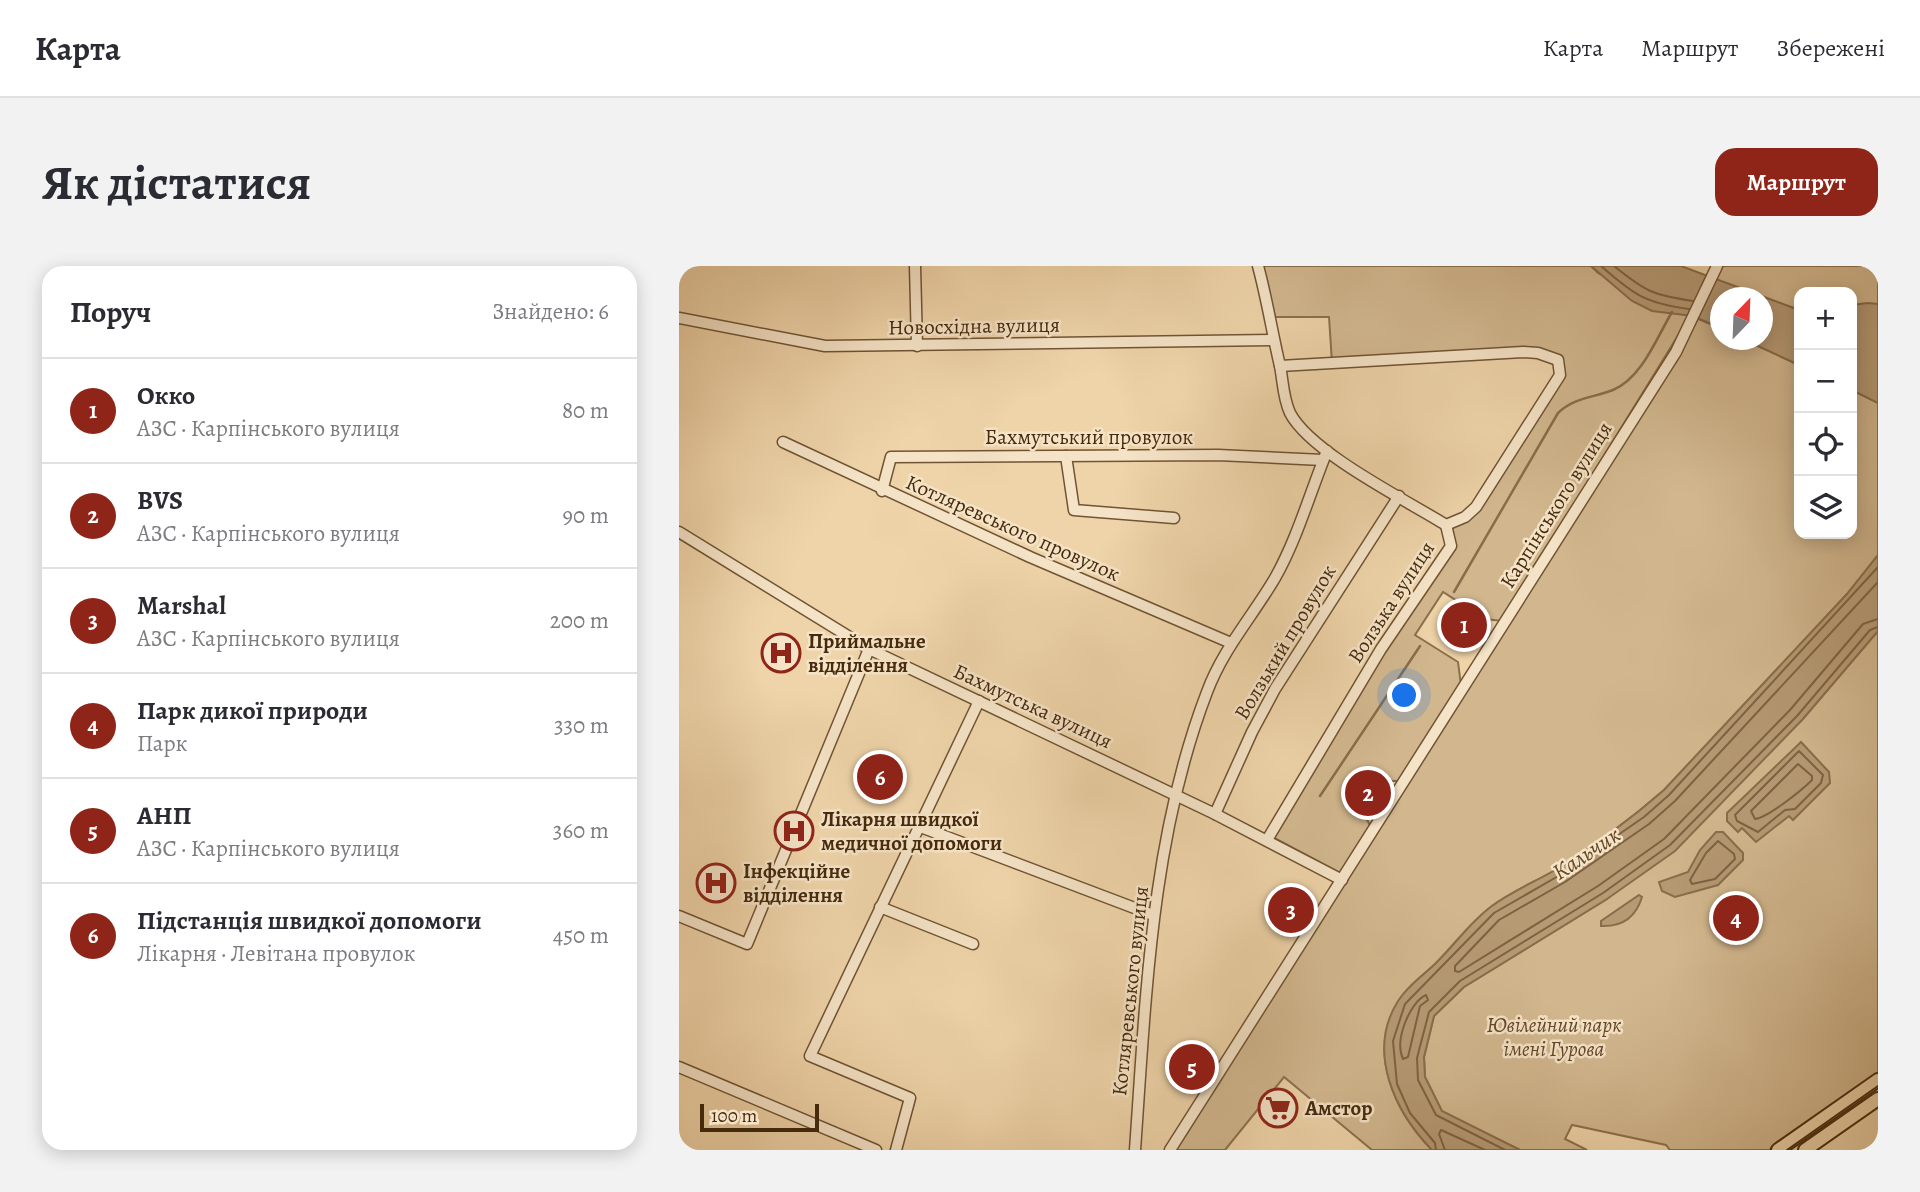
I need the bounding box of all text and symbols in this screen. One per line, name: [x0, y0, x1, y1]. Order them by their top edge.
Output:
text: Карта: [35, 26, 121, 71]
text: Карта: [1543, 32, 1603, 64]
text: Маршрут: [1641, 32, 1738, 64]
text: Збережені: [1776, 32, 1885, 64]
button: Маршрут: [1715, 148, 1878, 216]
text: Як дістатися: [42, 149, 311, 216]
north arrow: [1710, 287, 1773, 350]
map controls: [1794, 287, 1857, 539]
button: +: [1794, 287, 1857, 350]
text: Поруч: [70, 292, 151, 332]
text: Знайдено: 6: [492, 296, 609, 327]
street label: Новосхідна вулиця: [888, 311, 1060, 341]
button: −: [1794, 350, 1857, 413]
text: Окко: [137, 378, 195, 413]
text: 1: [89, 395, 97, 426]
text: 80 m: [562, 395, 609, 426]
text: АЗС · Карпінського вулиця: [137, 413, 400, 444]
button: locate: [1794, 413, 1857, 476]
street label: Карпінського вулиця: [1494, 417, 1618, 593]
street label: Бахмутський провулок: [985, 423, 1193, 451]
street label: Котляревського провулок: [901, 468, 1125, 588]
button: layers: [1794, 476, 1857, 539]
text: BVS: [137, 483, 183, 518]
text: 2: [87, 500, 99, 531]
text: 90 m: [563, 500, 609, 531]
text: АЗС · Карпінського вулиця: [137, 518, 400, 549]
street label: Волзька вулиця: [1341, 536, 1441, 668]
street label: Волзький провулок: [1228, 559, 1342, 725]
text: Marshal: [137, 588, 226, 623]
pin: 1: [1441, 599, 1487, 651]
text: 3: [88, 605, 98, 636]
text: 200 m: [550, 605, 609, 636]
text: АЗС · Карпінського вулиця: [137, 623, 400, 654]
place label: Приймальне відділення: [808, 627, 926, 679]
hospital icon: Приймальне відділення: [760, 632, 802, 674]
street label: Бахмутська вулиця: [949, 657, 1117, 755]
your location: [1387, 678, 1421, 712]
text: Парк дикої природи: [137, 693, 368, 728]
text: 4: [88, 710, 98, 741]
text: 330 m: [554, 710, 609, 741]
text: Парк: [137, 728, 188, 759]
pin: 6: [857, 751, 903, 803]
pin: 2: [1345, 767, 1391, 819]
text: АНП: [137, 798, 191, 833]
place label: Лікарня швидкої медичної допомоги: [821, 805, 1002, 857]
hospital icon: Лікарня швидкої медичної допомоги: [773, 810, 815, 852]
text: 5: [88, 815, 98, 846]
text: 360 m: [553, 815, 609, 846]
water label: Кальчик: [1546, 819, 1626, 887]
text: АЗС · Карпінського вулиця: [137, 833, 400, 864]
place label: Інфекційне відділення: [743, 857, 851, 909]
hospital icon: Інфекційне відділення: [695, 862, 737, 904]
pin: 3: [1268, 884, 1314, 936]
street label: Котляревського вулиця: [1105, 885, 1155, 1097]
pin: 4: [1713, 892, 1759, 944]
text: Підстанція швидкої допомоги: [137, 903, 482, 938]
text: 6: [88, 920, 98, 951]
text: 450 m: [553, 920, 609, 951]
text: Лікарня · Левітана провулок: [137, 938, 415, 969]
park label: Ювілейний парк імені Гурова: [1487, 1011, 1621, 1063]
pin: 5: [1169, 1041, 1215, 1093]
supermarket icon: Амстор: [1257, 1087, 1299, 1129]
place label: Амстор: [1304, 1094, 1372, 1122]
scale bar: [700, 1101, 819, 1133]
text: 100 m: [711, 1103, 757, 1129]

